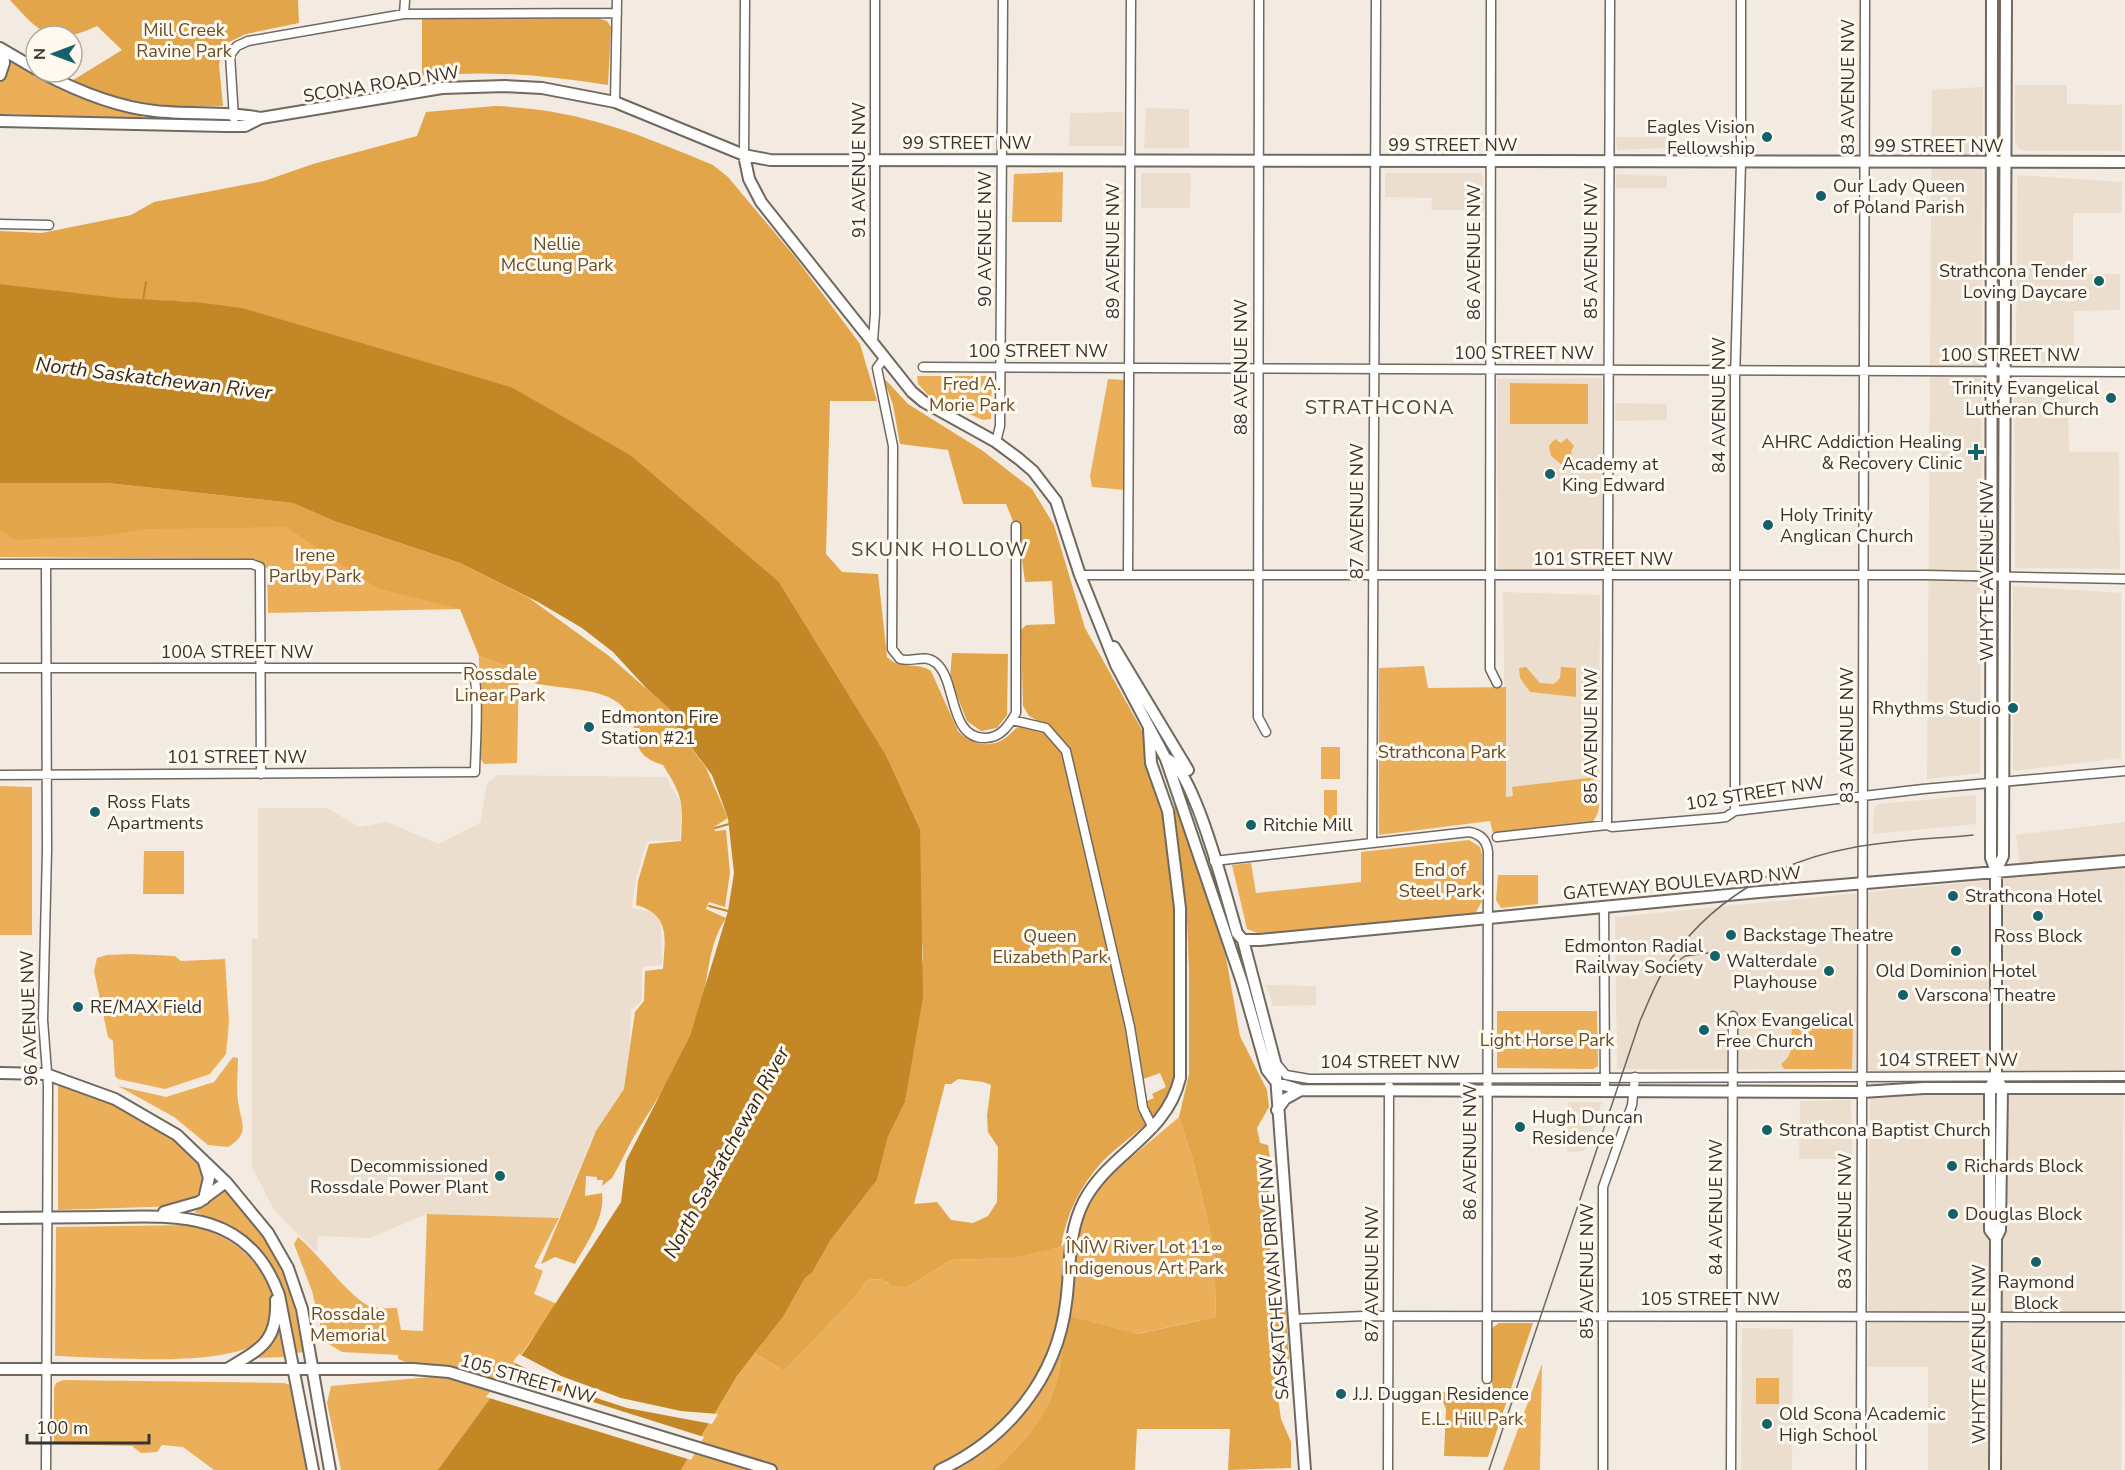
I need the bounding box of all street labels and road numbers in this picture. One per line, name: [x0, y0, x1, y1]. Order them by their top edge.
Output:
street label: 83 AVENUE NW: [1836, 19, 1860, 155]
street label: SCONA ROAD NW: [301, 60, 461, 108]
street label: 91 AVENUE NW: [847, 102, 871, 238]
street label: 99 STREET NW: [902, 131, 1032, 155]
street label: 99 STREET NW: [1388, 133, 1518, 157]
street label: 99 STREET NW: [1874, 134, 2004, 158]
street label: 90 AVENUE NW: [973, 171, 997, 307]
street label: 89 AVENUE NW: [1101, 183, 1125, 319]
street label: 85 AVENUE NW: [1579, 183, 1603, 319]
street label: 86 AVENUE NW: [1462, 184, 1486, 320]
street label: 88 AVENUE NW: [1229, 299, 1253, 435]
street label: 84 AVENUE NW: [1707, 337, 1731, 473]
street label: 100 STREET NW: [968, 339, 1108, 363]
street label: 100 STREET NW: [1454, 341, 1594, 365]
street label: 100 STREET NW: [1940, 343, 2080, 367]
street label: 87 AVENUE NW: [1345, 443, 1369, 579]
street label: WHYTE AVENUE NW: [1975, 481, 1999, 661]
street label: 101 STREET NW: [1533, 547, 1673, 571]
street label: 100A STREET NW: [160, 640, 314, 664]
street label: 83 AVENUE NW: [1835, 667, 1859, 803]
street label: 85 AVENUE NW: [1579, 668, 1603, 804]
street label: 101 STREET NW: [167, 745, 307, 769]
street label: 102 STREET NW: [1684, 770, 1826, 816]
street label: GATEWAY BOULEVARD NW: [1562, 861, 1802, 905]
street label: 96 AVENUE NW: [15, 949, 43, 1086]
street label: 104 STREET NW: [1878, 1048, 2018, 1072]
street label: 104 STREET NW: [1320, 1050, 1460, 1074]
street label: 86 AVENUE NW: [1458, 1084, 1482, 1220]
street label: 84 AVENUE NW: [1704, 1139, 1728, 1275]
street label: 83 AVENUE NW: [1833, 1153, 1857, 1289]
street label: SASKATCHEWAN DRIVE NW: [1253, 1155, 1294, 1401]
street label: 85 AVENUE NW: [1575, 1203, 1599, 1339]
street label: 87 AVENUE NW: [1360, 1206, 1384, 1342]
street label: WHYTE AVENUE NW: [1967, 1264, 1991, 1444]
street label: 105 STREET NW: [1640, 1287, 1780, 1311]
street label: 105 STREET NW: [457, 1348, 599, 1410]

